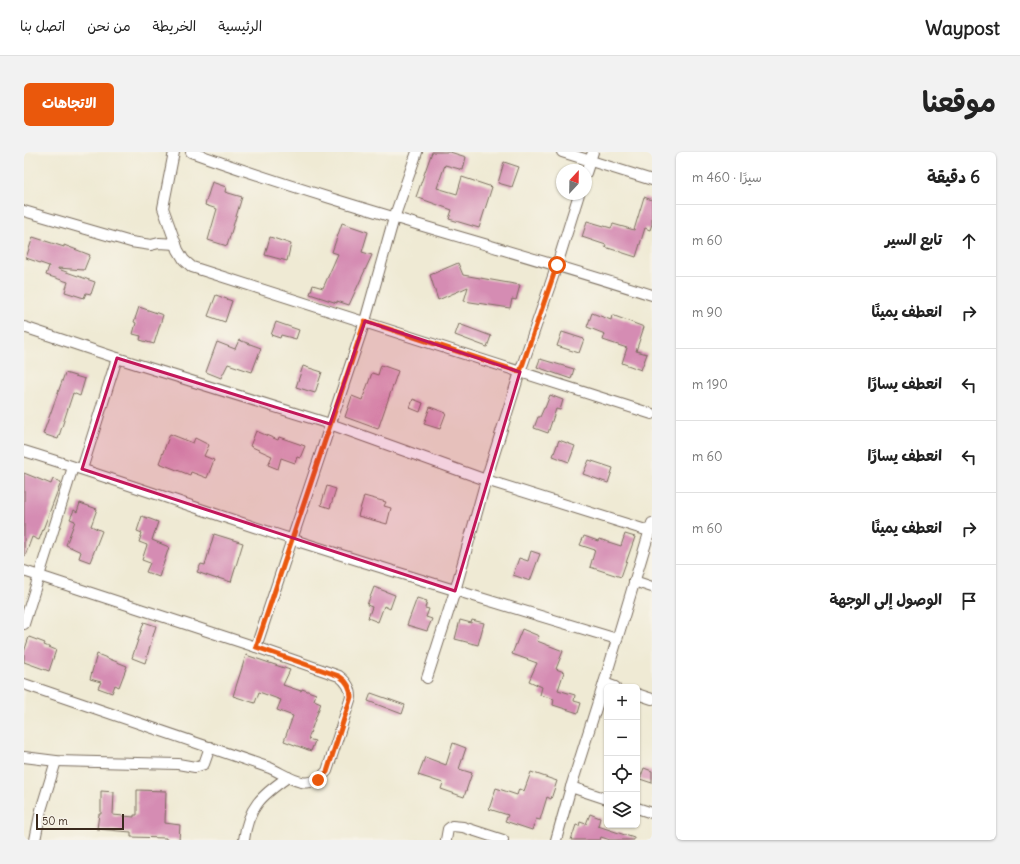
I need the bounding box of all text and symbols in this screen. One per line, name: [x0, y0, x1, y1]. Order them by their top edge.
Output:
text: Waypost: [925, 16, 1000, 40]
text: اتصل بنا: [20, 17, 65, 35]
text: من نحن: [87, 17, 131, 35]
text: الخريطة: [153, 17, 196, 35]
text: الرئيسية: [218, 17, 262, 35]
button: الاتجاهات: [24, 83, 114, 126]
text: موقعنا: [922, 84, 996, 120]
north arrow: [556, 164, 592, 200]
text: 6 دقيقة: [927, 166, 980, 188]
text: سيرًا · 460 m: [692, 169, 762, 186]
text: تابع السير: [885, 230, 942, 249]
icon: ahead: [958, 230, 980, 252]
text: 60 m: [692, 232, 723, 249]
route start: [548, 256, 566, 274]
text: انعطف يمينًا: [871, 302, 942, 321]
icon: right: [958, 302, 980, 324]
text: 90 m: [692, 304, 723, 321]
text: انعطف يسارًا: [868, 374, 942, 393]
icon: left: [958, 374, 980, 396]
text: 190 m: [692, 376, 728, 393]
text: انعطف يسارًا: [868, 446, 942, 465]
icon: left: [958, 446, 980, 468]
text: 60 m: [692, 448, 723, 465]
text: انعطف يمينًا: [871, 518, 942, 537]
icon: right: [958, 518, 980, 540]
text: 60 m: [692, 520, 723, 537]
text: الوصول إلى الوجهة: [829, 590, 942, 609]
icon: arrive: [958, 590, 980, 612]
map controls: [604, 684, 640, 828]
button: +: [604, 684, 640, 720]
button: −: [604, 720, 640, 756]
button: locate: [604, 756, 640, 792]
route end: [309, 771, 327, 789]
button: layers: [604, 792, 640, 828]
scale bar: [36, 812, 124, 831]
text: 50 m: [42, 814, 68, 828]

